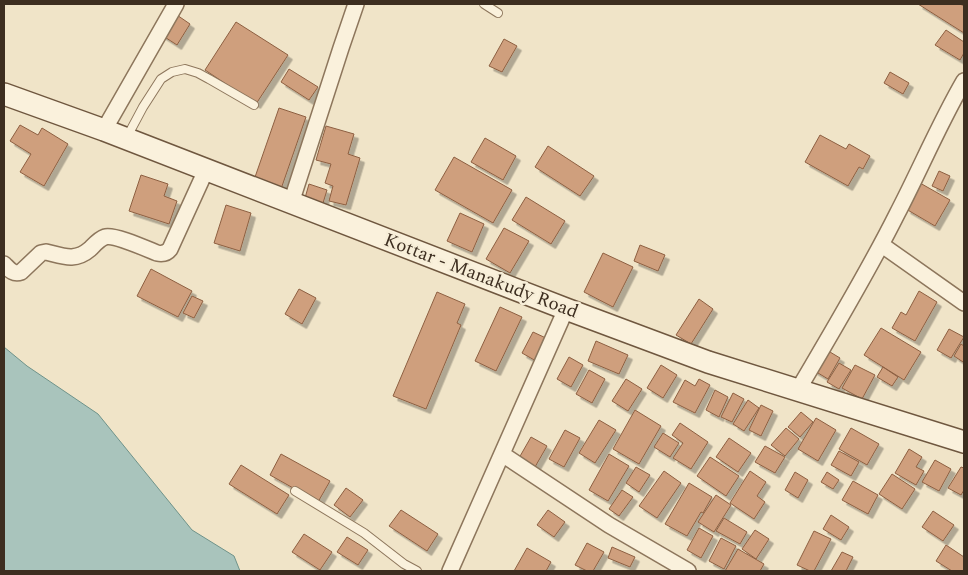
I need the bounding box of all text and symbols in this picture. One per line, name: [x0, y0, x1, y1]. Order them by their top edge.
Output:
street label: Kottar - Manakudy Road: [379, 225, 583, 327]

